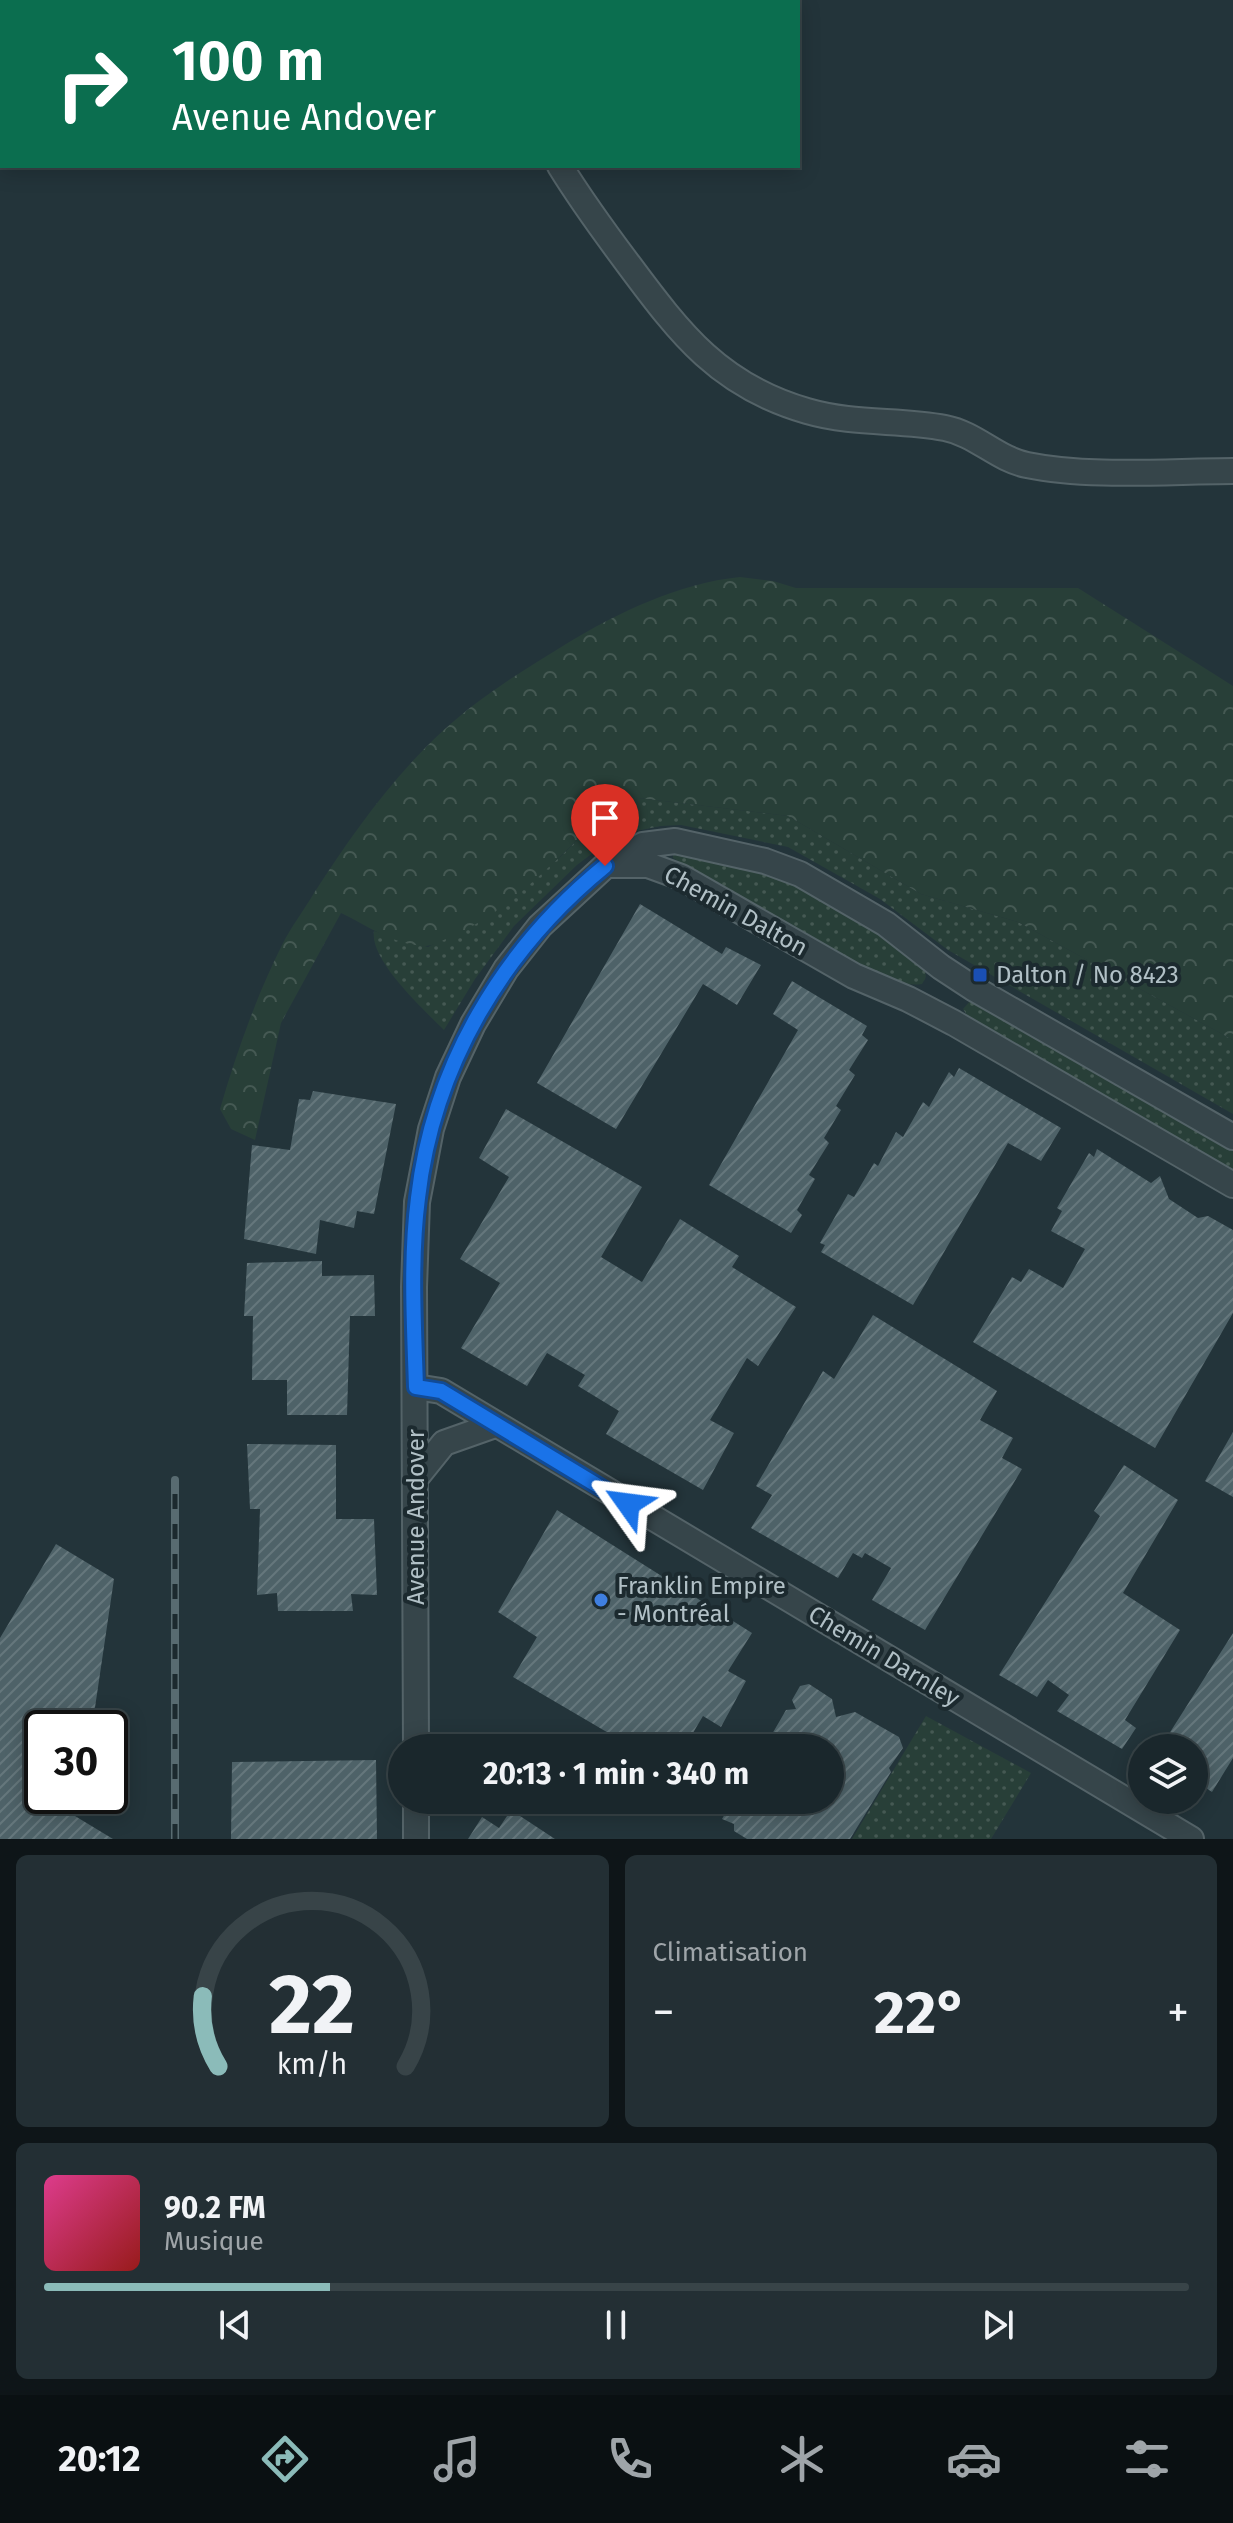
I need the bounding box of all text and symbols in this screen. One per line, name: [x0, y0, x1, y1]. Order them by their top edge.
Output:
text: 100 m: [172, 28, 324, 95]
icon: right: [40, 32, 144, 136]
text: Avenue Andover: [172, 96, 436, 140]
pin: [571, 784, 639, 866]
icon: arrive: [583, 796, 627, 840]
street label: Chemin Dalton: [659, 860, 813, 962]
place label: Dalton / No 8423: [996, 961, 1179, 989]
marker: Dalton / No 8423: [971, 966, 989, 984]
street label: Avenue Andover: [402, 1428, 430, 1605]
position arrow: [586, 1462, 670, 1546]
place label: Franklin Empire - Montréal: [617, 1572, 786, 1628]
marker: Franklin Empire - Montréal: [592, 1591, 610, 1609]
street label: Chemin Darnley: [803, 1600, 965, 1712]
speed limit sign: 30: [24, 1710, 128, 1814]
map controls: [1128, 1734, 1208, 1814]
button: layers: [1128, 1734, 1208, 1814]
text: 20:13 · 1 min · 340 m: [483, 1756, 749, 1792]
text: Climatisation: [653, 1937, 808, 1968]
text: 22: [269, 1955, 355, 2055]
text: 22°: [874, 1977, 967, 2049]
text: −: [653, 1986, 675, 2039]
text: +: [1167, 1986, 1189, 2039]
text: km/h: [277, 2047, 348, 2082]
text: 90.2 FM: [164, 2190, 266, 2226]
text: Musique: [164, 2226, 264, 2257]
icon: previous: [213, 2303, 257, 2347]
icon: pause: [594, 2303, 638, 2347]
icon: next: [976, 2303, 1020, 2347]
icon: directions: [257, 2431, 313, 2487]
icon: music: [429, 2431, 485, 2487]
icon: phone: [602, 2431, 658, 2487]
icon: climate: [774, 2431, 830, 2487]
icon: car: [946, 2431, 1002, 2487]
icon: filters: [1119, 2431, 1175, 2487]
text: 20:12: [58, 2437, 141, 2481]

